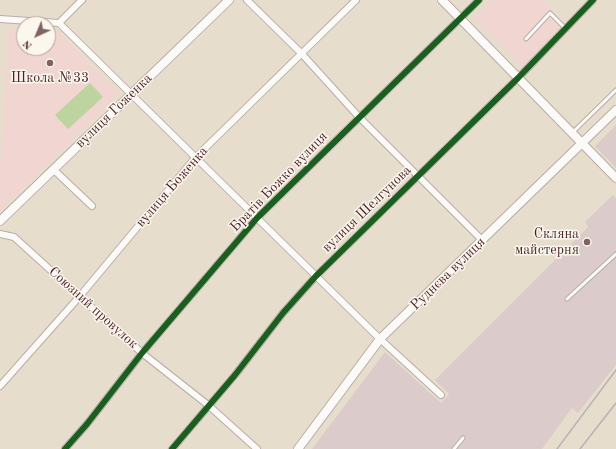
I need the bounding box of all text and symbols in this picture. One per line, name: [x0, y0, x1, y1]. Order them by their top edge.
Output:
north arrow: [16, 16, 56, 56]
text: N: [21, 37, 35, 51]
marker: Школа №33: [45, 58, 55, 68]
place label: Школа №33: [11, 70, 89, 86]
street label: вулиця Гоженка: [72, 70, 156, 152]
street label: Братів Божко вулиця: [227, 128, 331, 236]
street label: вулиця Боженка: [132, 143, 212, 231]
street label: вулиця Шелгунова: [319, 162, 415, 256]
place label: Скляна майстерня: [515, 226, 579, 258]
street label: Руднєва вулиця: [407, 234, 489, 314]
marker: Скляна майстерня: [582, 237, 592, 247]
street label: Союзний провулок: [45, 263, 141, 353]

